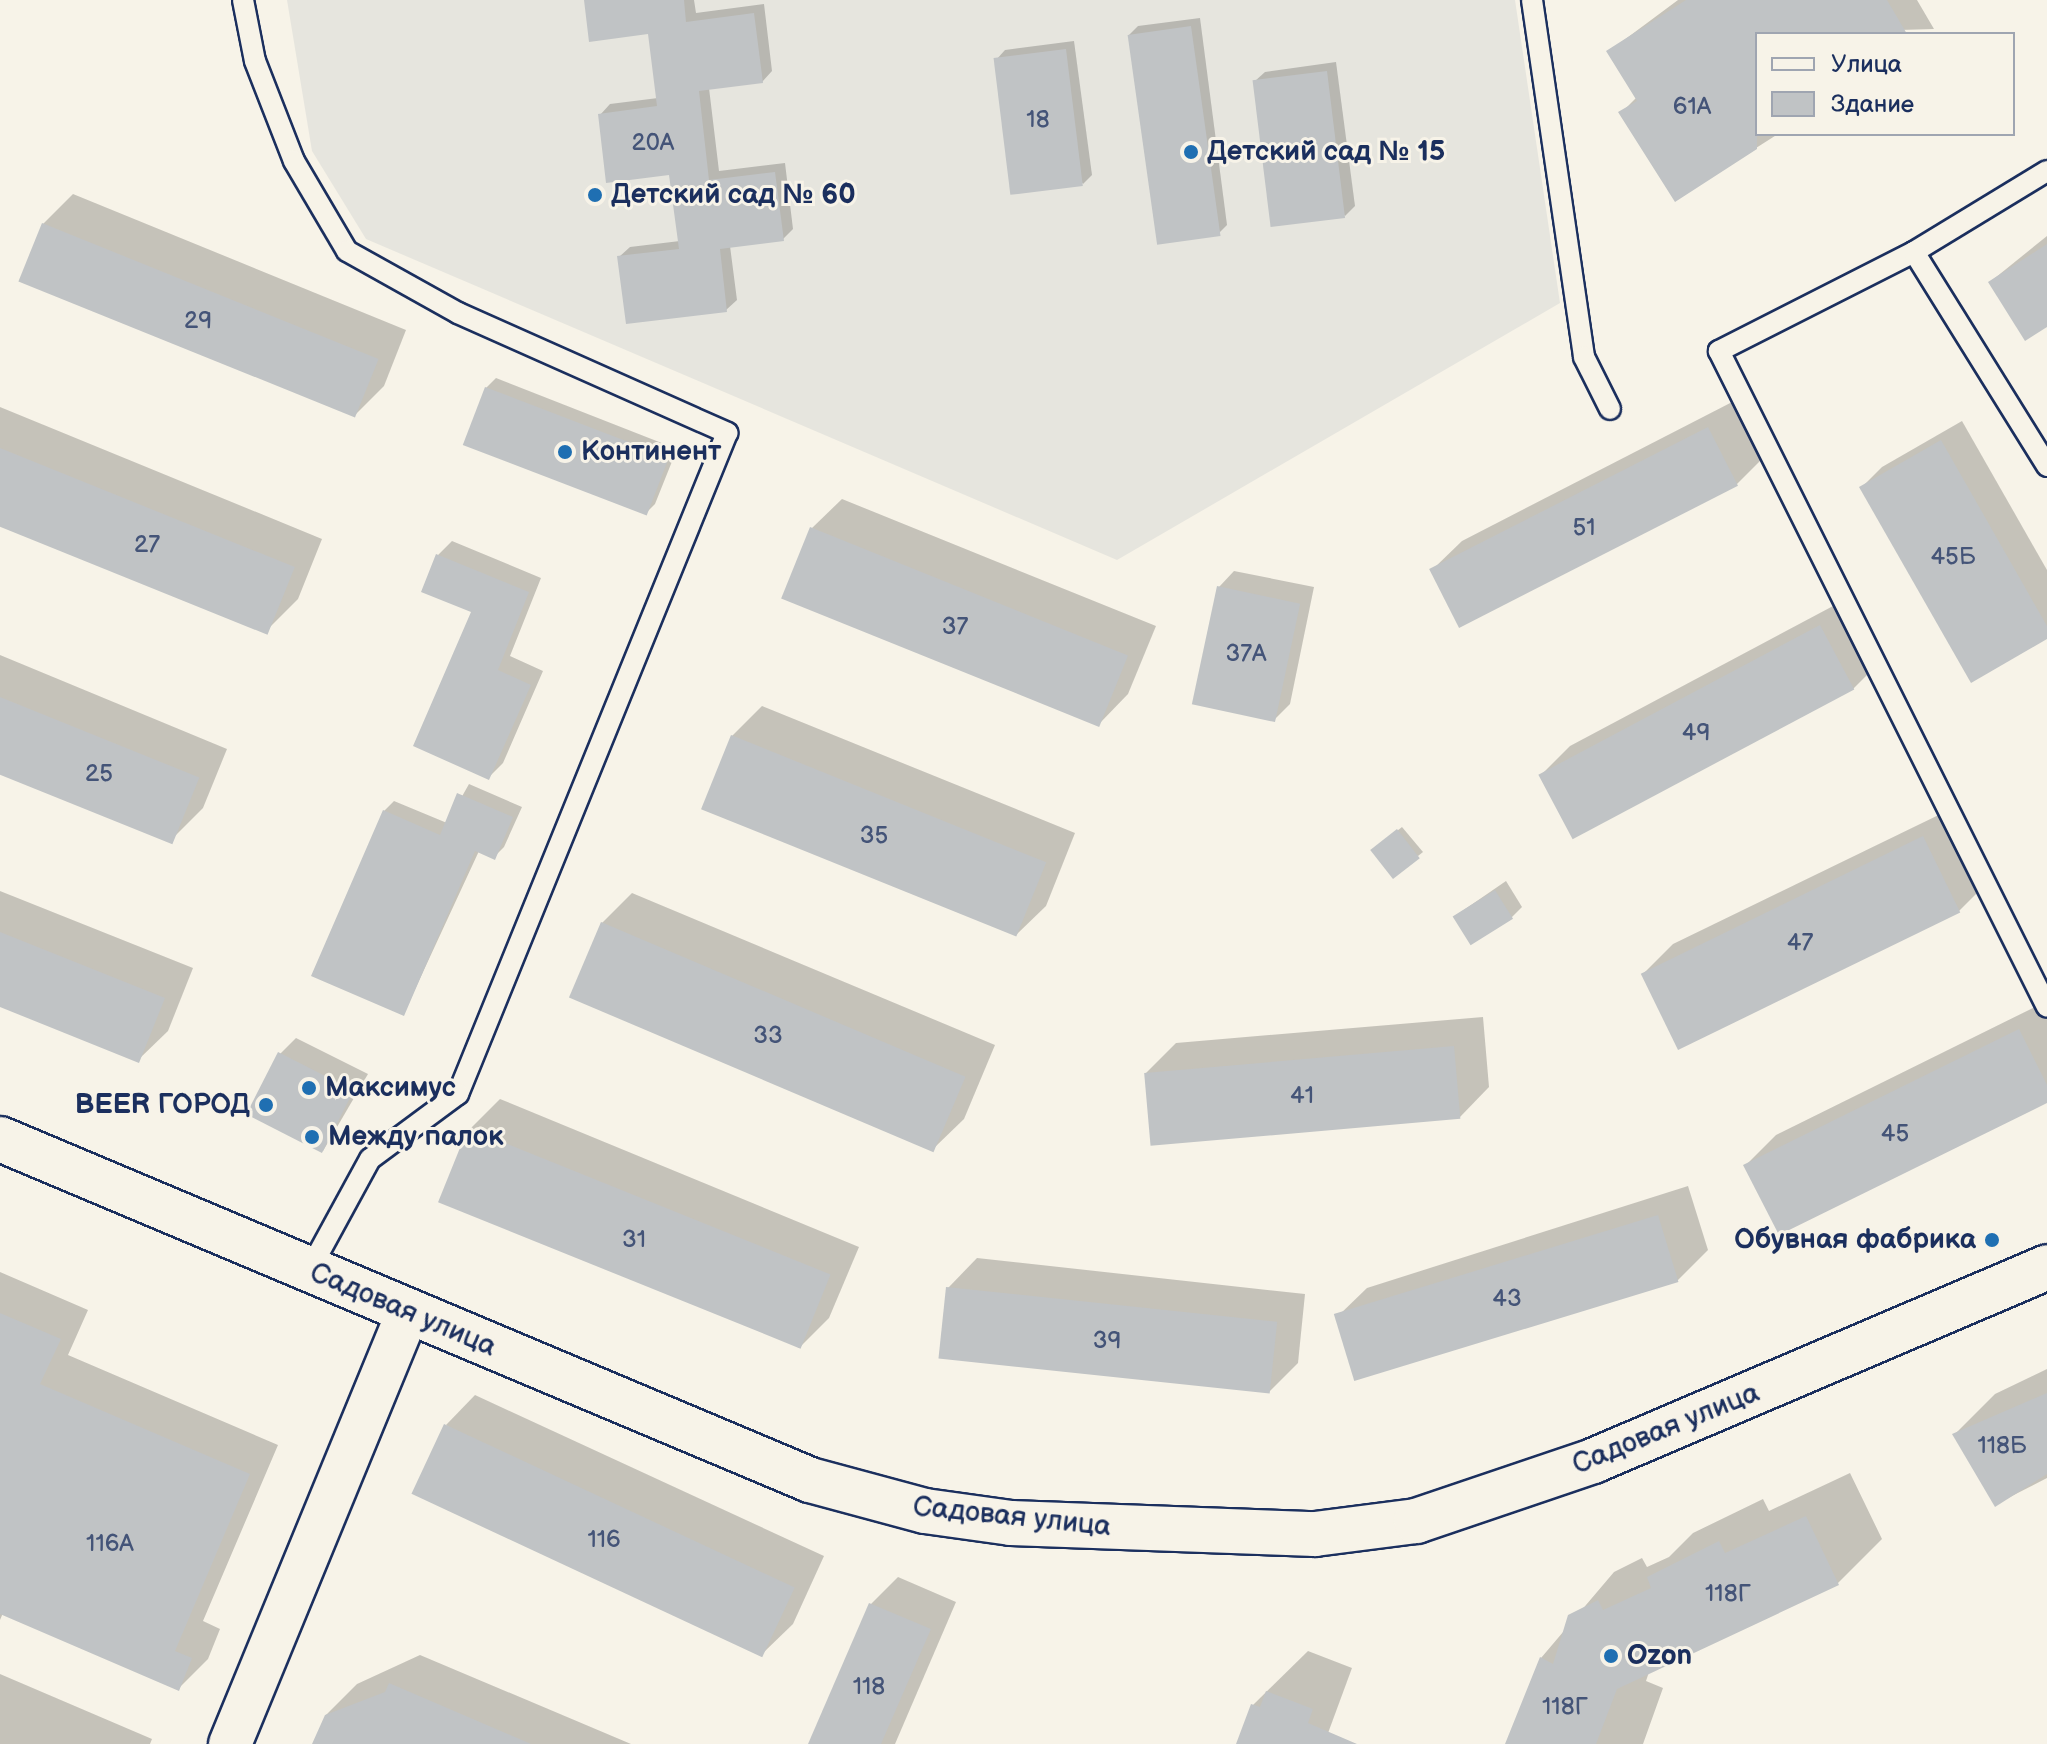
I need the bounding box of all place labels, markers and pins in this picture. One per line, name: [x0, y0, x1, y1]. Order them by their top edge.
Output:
place label: Детский сад № 15: [1207, 135, 1445, 169]
marker: Детский сад № 15: [1182, 143, 1200, 161]
place label: Детский сад № 60: [611, 178, 856, 212]
marker: Детский сад № 60: [586, 186, 604, 204]
place label: Континент: [581, 435, 721, 469]
marker: Континент: [556, 443, 574, 461]
place label: Максимус: [325, 1071, 456, 1105]
marker: Максимус: [300, 1079, 318, 1097]
place label: BEER ГОРОД: [75, 1088, 250, 1122]
marker: BEER ГОРОД: [257, 1096, 275, 1114]
place label: Между палок: [328, 1120, 503, 1154]
marker: Между палок: [303, 1128, 321, 1146]
place label: Обувная фабрика: [1734, 1223, 1976, 1257]
marker: Обувная фабрика: [1983, 1231, 2001, 1249]
place label: Ozon: [1627, 1639, 1692, 1673]
marker: Ozon: [1602, 1647, 1620, 1665]

